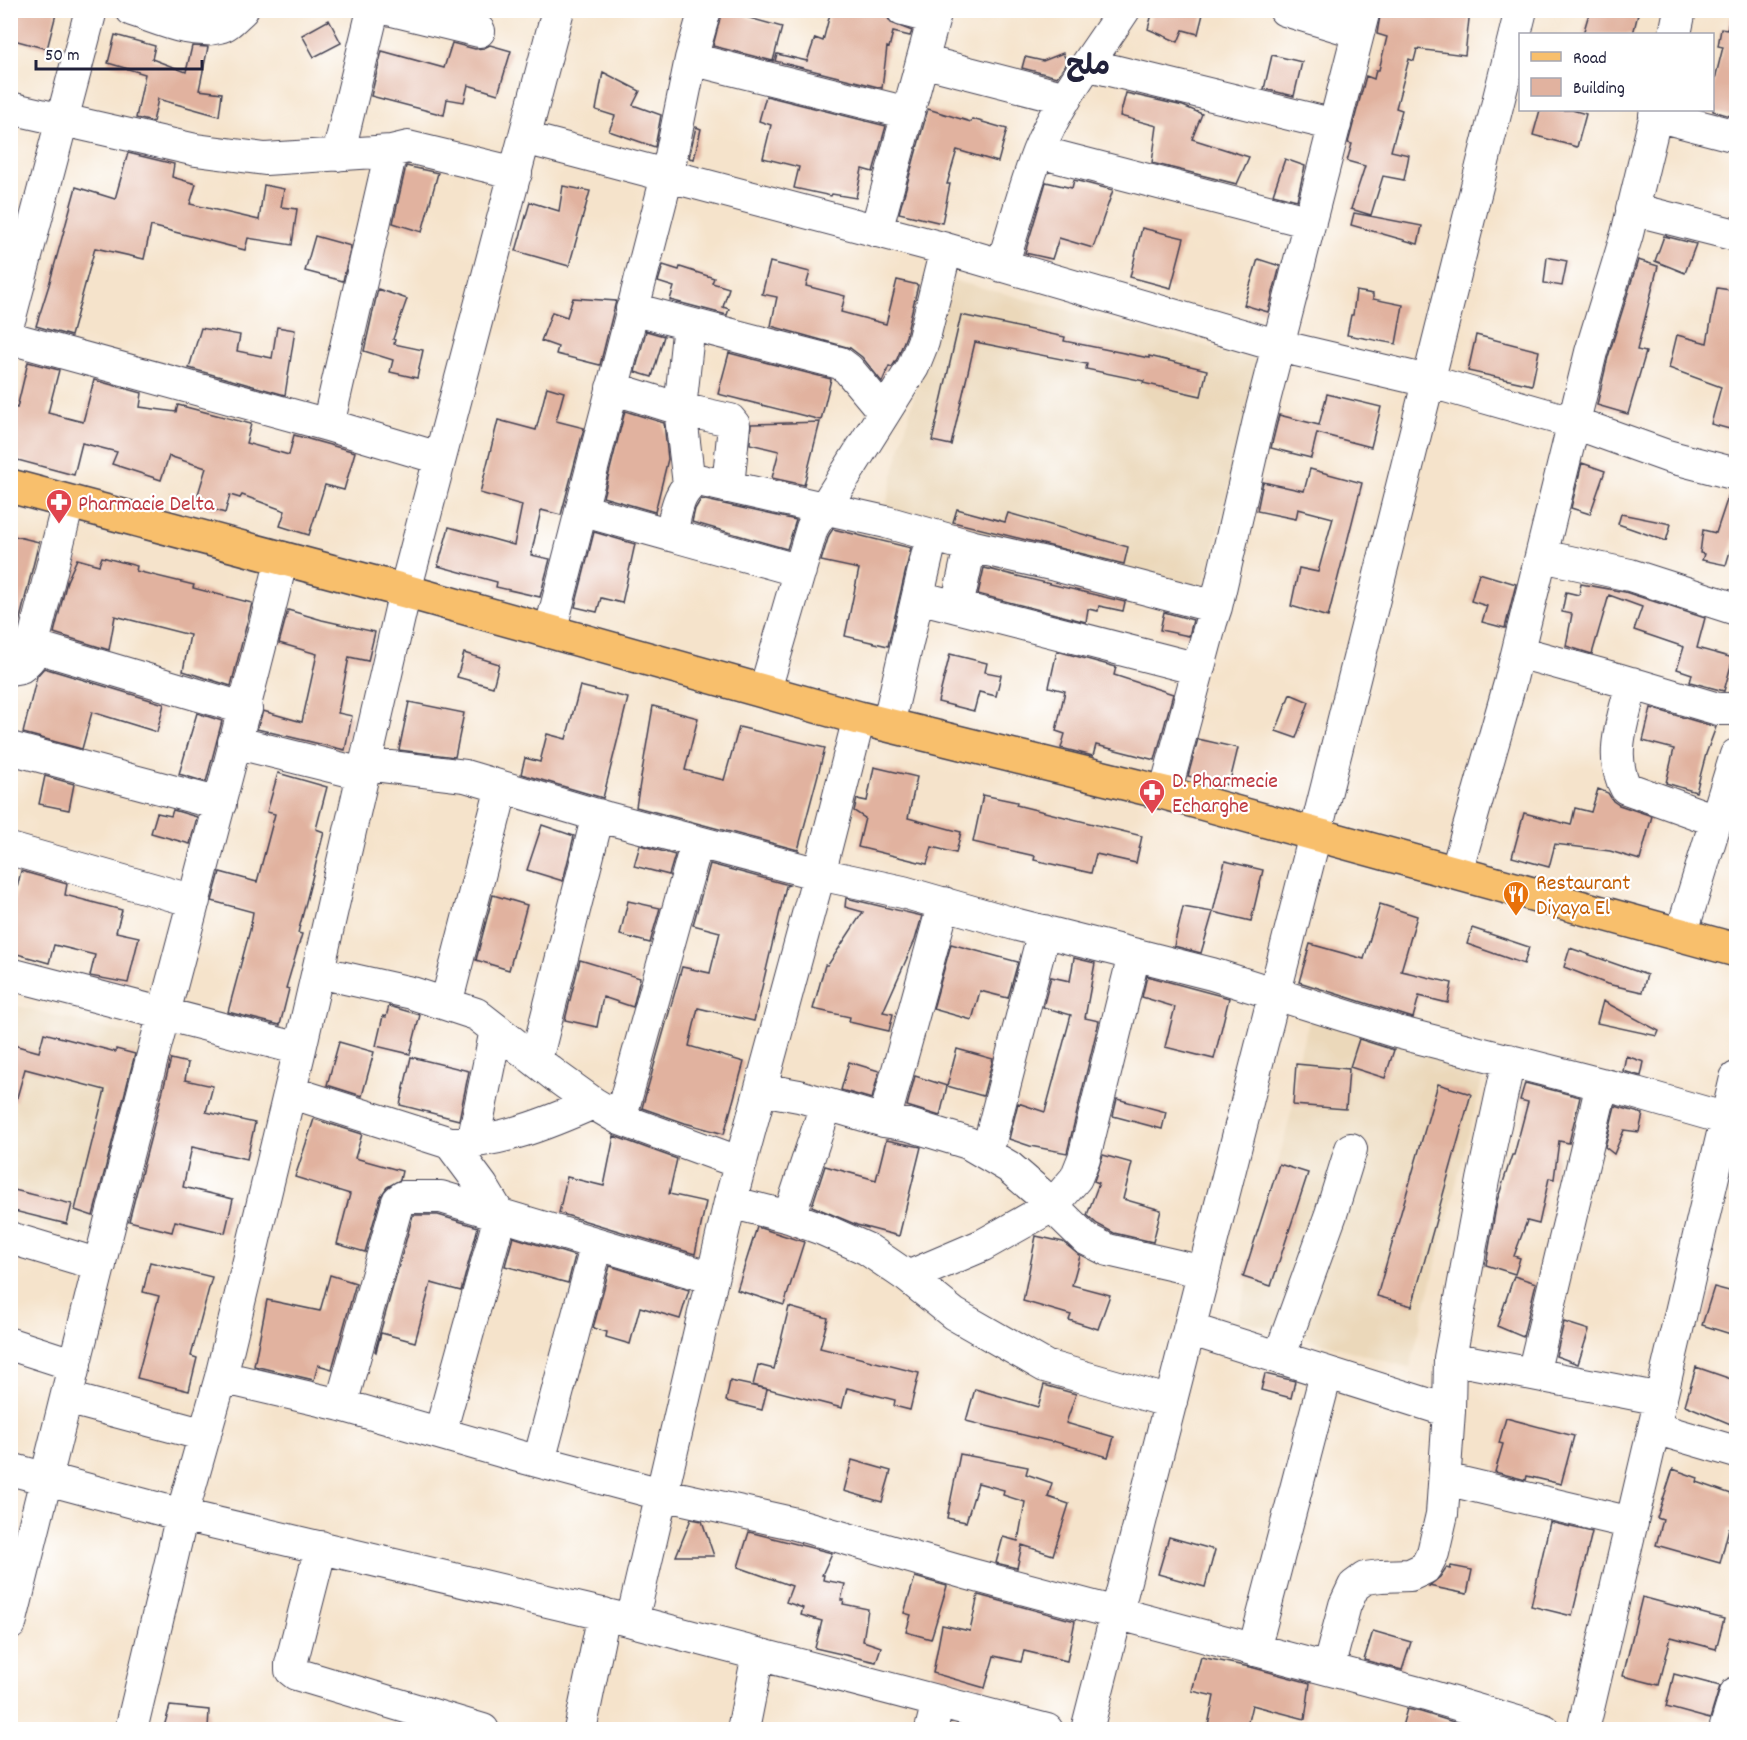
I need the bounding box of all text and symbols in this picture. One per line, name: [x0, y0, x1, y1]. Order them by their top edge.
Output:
scale bar: [36, 33, 202, 71]
legend: [1519, 33, 1714, 111]
text: 50 m: [45, 44, 80, 69]
text: Road: [1573, 47, 1607, 72]
district label: ملح: [1066, 49, 1110, 89]
text: Building: [1573, 77, 1625, 102]
pharmacy icon: Pharmacie Delta: [44, 487, 74, 525]
place label: Pharmacie Delta: [78, 490, 215, 521]
place label: D. Pharmecie Echarghe: [1172, 767, 1278, 823]
pharmacy icon: D. Pharmecie Echarghe: [1137, 777, 1167, 815]
place label: Restaurant Diyaya El: [1536, 869, 1630, 925]
restaurant icon: Restaurant Diyaya El: [1501, 879, 1531, 917]

